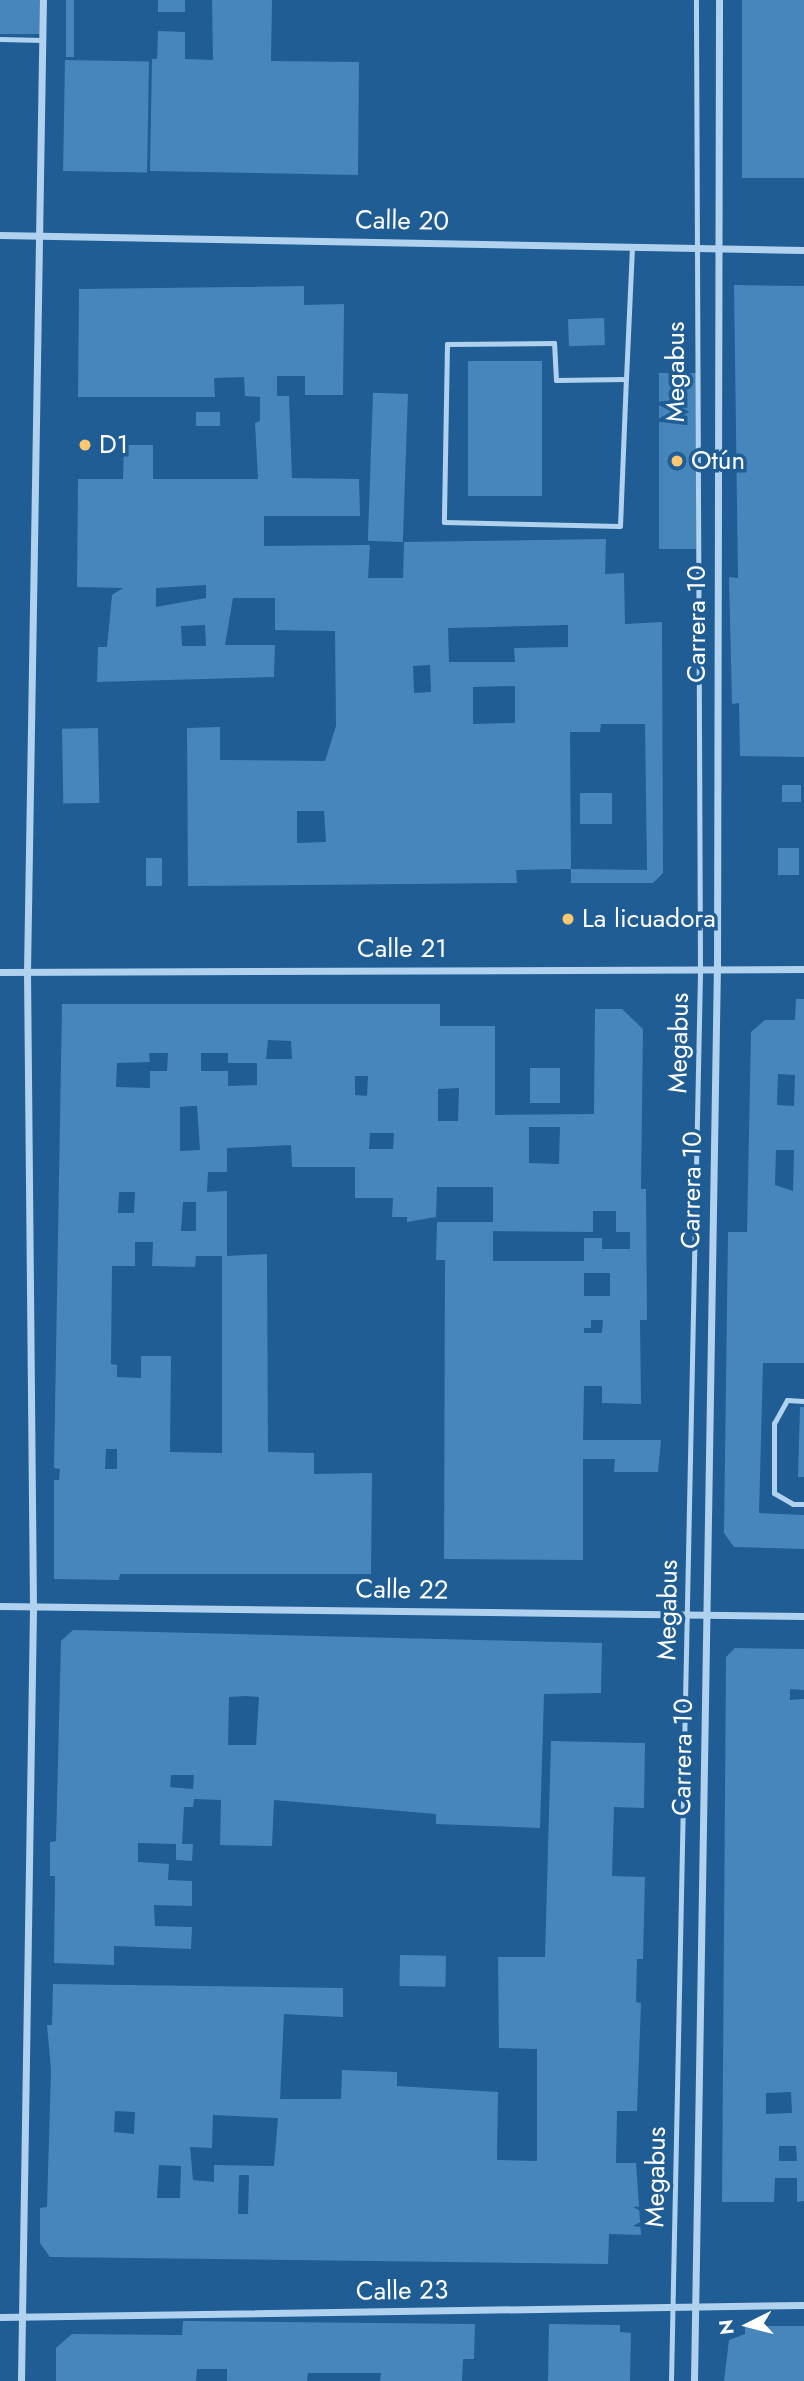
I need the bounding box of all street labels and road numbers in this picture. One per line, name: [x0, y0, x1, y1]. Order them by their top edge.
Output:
street label: Calle 20: [355, 205, 449, 237]
street label: Megabus: [660, 322, 692, 422]
street label: Carrera 10: [681, 565, 713, 683]
street label: Calle 21: [357, 933, 447, 965]
street label: Megabus: [663, 992, 695, 1094]
street label: Carrera 10: [675, 1131, 709, 1249]
street label: Megabus: [652, 1559, 684, 1661]
street label: Calle 22: [355, 1574, 449, 1606]
street label: Carrera 10: [666, 1698, 700, 1816]
street label: Megabus: [640, 2126, 672, 2228]
street label: Calle 23: [356, 2275, 448, 2307]

